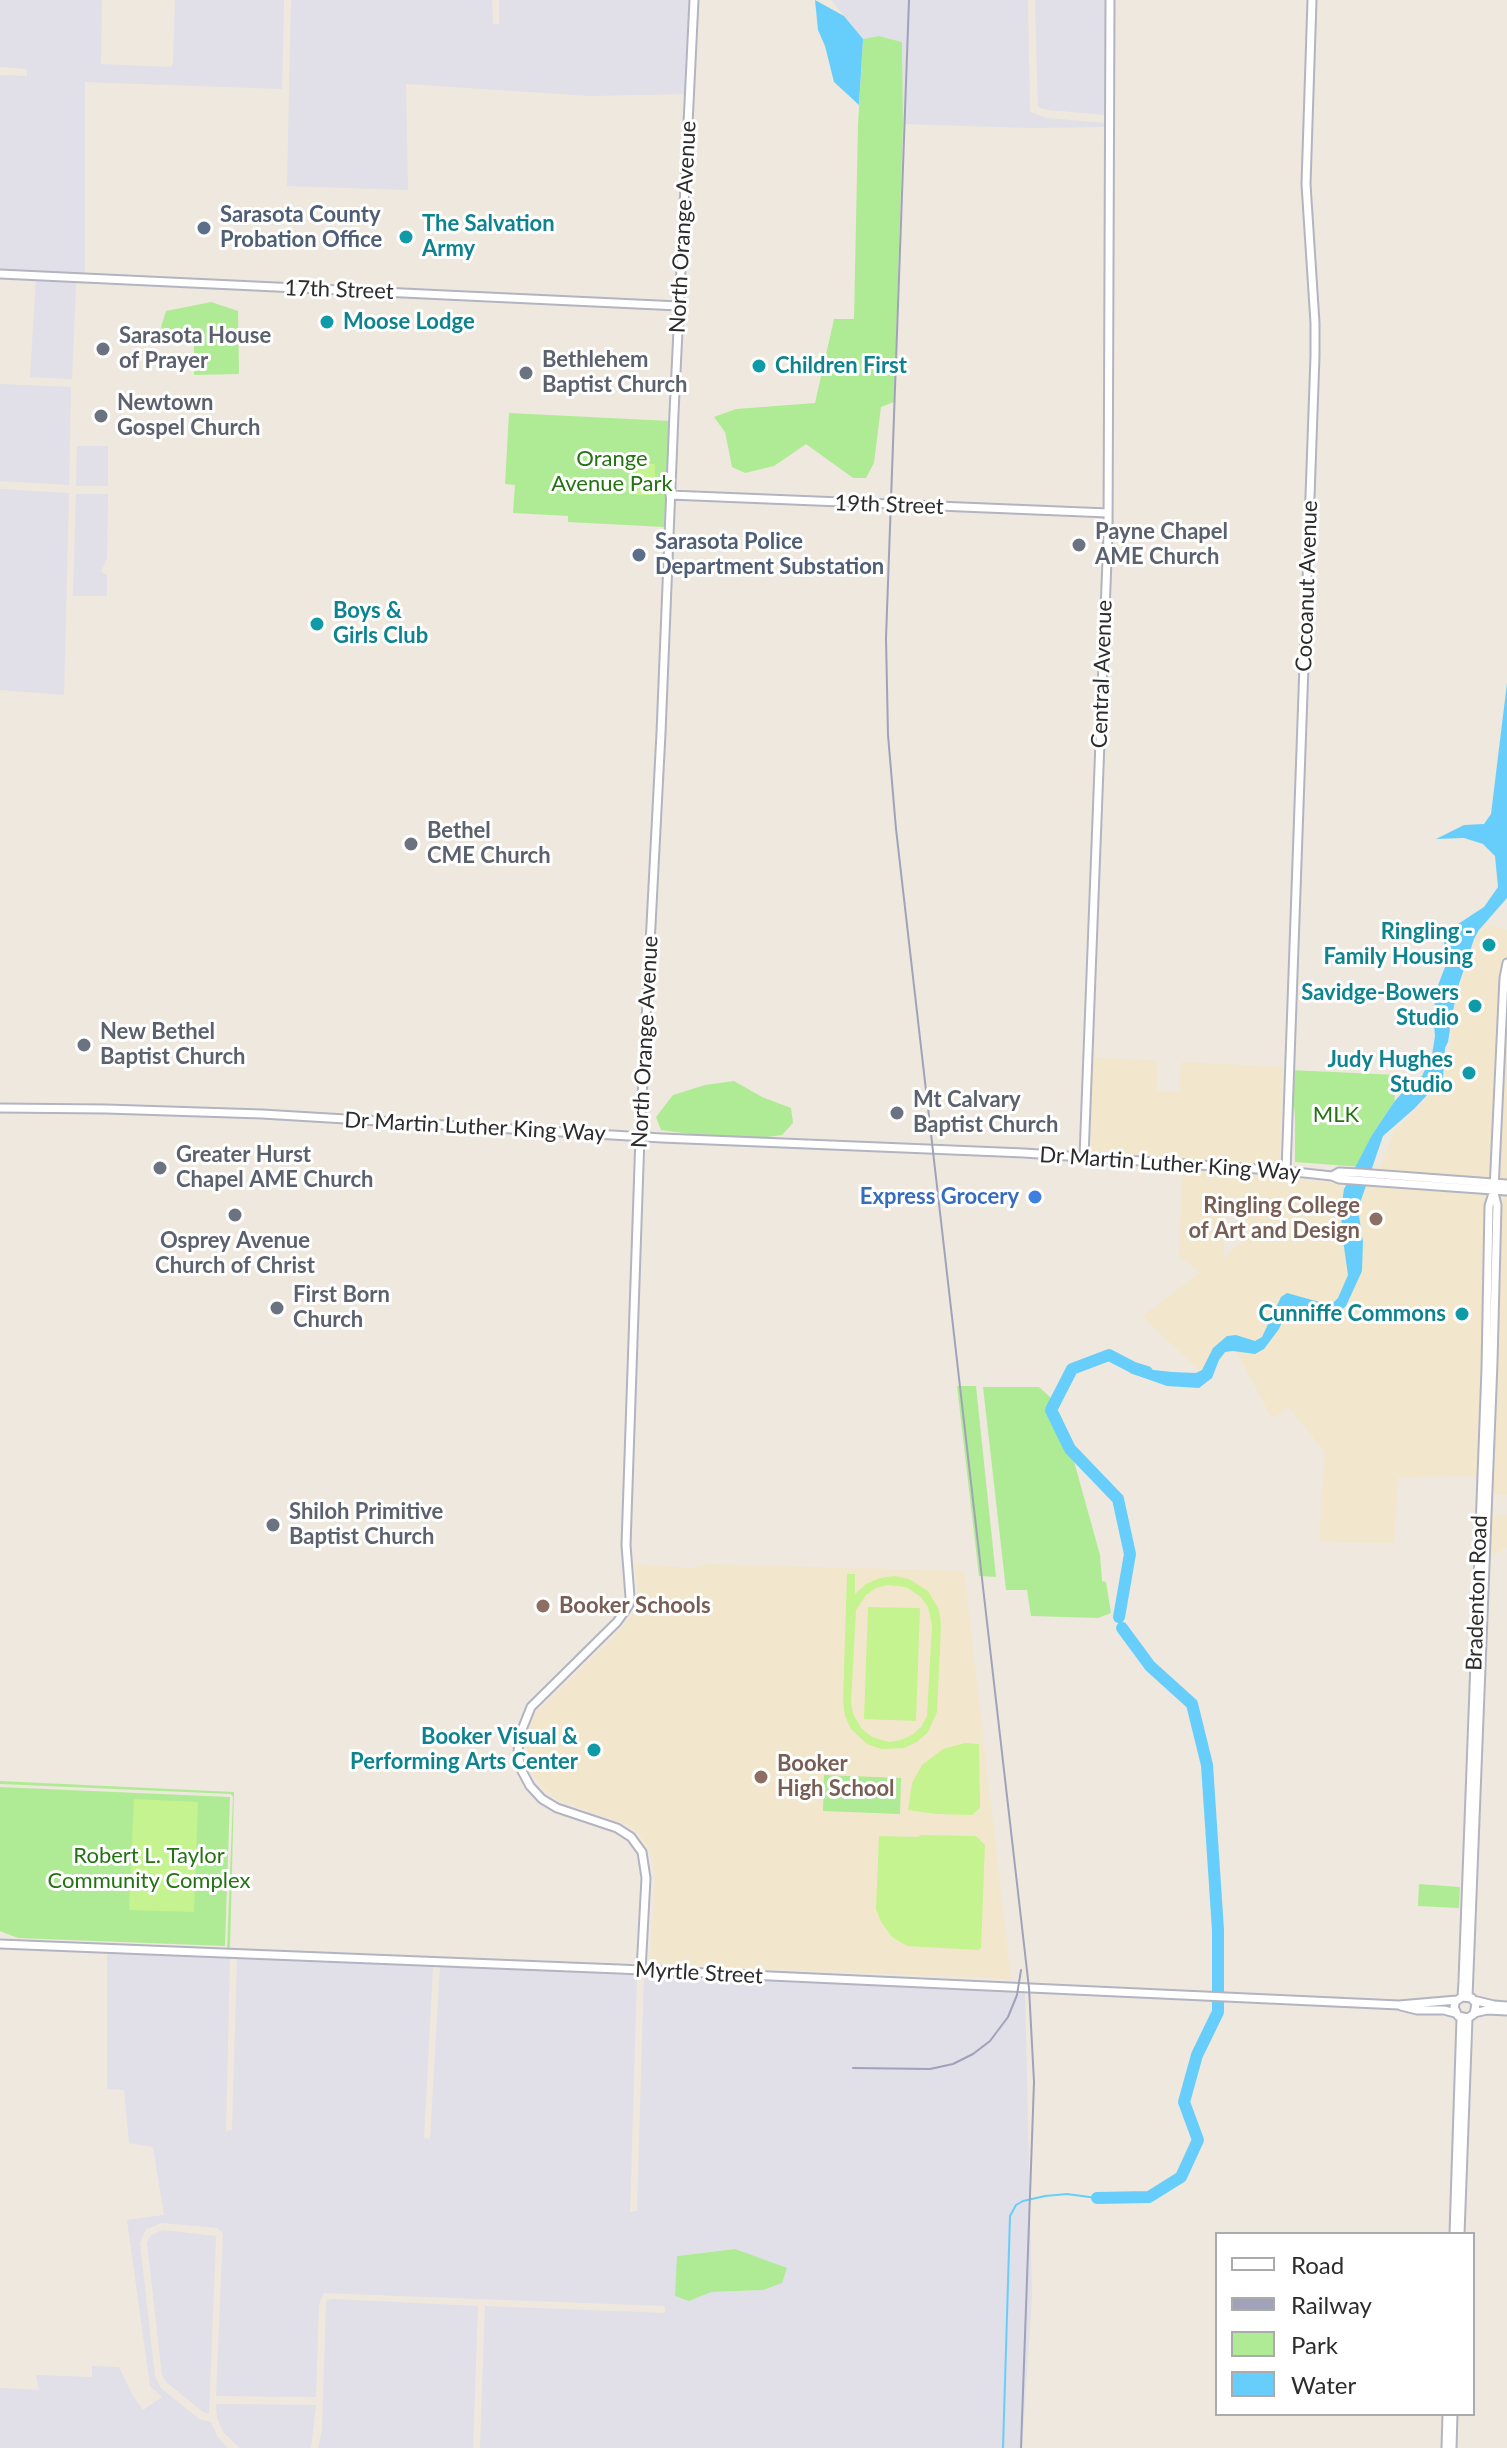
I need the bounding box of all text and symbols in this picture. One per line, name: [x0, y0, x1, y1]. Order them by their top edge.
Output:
street label: North Orange Avenue: [664, 120, 702, 334]
place label: Sarasota County Probation Office: [220, 202, 382, 254]
place label: The Salvation Army: [422, 211, 555, 262]
marker: Sarasota County Probation Office: [195, 219, 213, 237]
marker: The Salvation Army: [397, 228, 415, 246]
street label: 17th Street: [284, 275, 394, 305]
place label: Moose Lodge: [343, 309, 475, 335]
marker: Moose Lodge: [318, 313, 336, 331]
place label: Sarasota House of Prayer: [119, 323, 271, 374]
marker: Sarasota House of Prayer: [94, 340, 112, 358]
place label: Bethlehem Baptist Church: [542, 347, 687, 398]
place label: Children First: [775, 353, 907, 379]
marker: Children First: [750, 357, 768, 375]
marker: Bethlehem Baptist Church: [517, 364, 535, 382]
place label: Newtown Gospel Church: [117, 390, 260, 442]
marker: Newtown Gospel Church: [92, 407, 110, 425]
park label: Orange Avenue Park: [551, 446, 673, 498]
street label: 19th Street: [834, 490, 944, 520]
street label: Cocoanut Avenue: [1291, 500, 1323, 672]
place label: Payne Chapel AME Church: [1095, 519, 1228, 570]
place label: Sarasota Police Department Substation: [655, 529, 884, 580]
marker: Payne Chapel AME Church: [1070, 536, 1088, 554]
marker: Sarasota Police Department Substation: [630, 546, 648, 564]
place label: Boys & Girls Club: [333, 598, 428, 650]
street label: Central Avenue: [1086, 599, 1118, 749]
marker: Boys & Girls Club: [308, 615, 326, 633]
place label: Bethel CME Church: [427, 818, 551, 870]
marker: Bethel CME Church: [402, 835, 420, 853]
place label: Ringling - Family Housing: [1323, 919, 1473, 970]
street label: North Orange Avenue: [626, 935, 664, 1149]
marker: Ringling - Family Housing: [1480, 936, 1498, 954]
place label: Savidge-Bowers Studio: [1301, 980, 1459, 1032]
marker: Savidge-Bowers Studio: [1466, 997, 1484, 1015]
place label: New Bethel Baptist Church: [100, 1019, 245, 1070]
marker: New Bethel Baptist Church: [75, 1036, 93, 1054]
place label: Judy Hughes Studio: [1327, 1047, 1453, 1098]
marker: Judy Hughes Studio: [1460, 1064, 1478, 1082]
place label: Mt Calvary Baptist Church: [913, 1087, 1058, 1138]
park label: MLK: [1313, 1102, 1359, 1128]
marker: Mt Calvary Baptist Church: [888, 1104, 906, 1122]
street label: Dr Martin Luther King Way: [344, 1107, 606, 1147]
place label: Greater Hurst Chapel AME Church: [176, 1142, 374, 1194]
street label: Dr Martin Luther King Way: [1039, 1142, 1301, 1186]
marker: Greater Hurst Chapel AME Church: [151, 1159, 169, 1177]
place label: Express Grocery: [860, 1184, 1019, 1210]
marker: Express Grocery: [1026, 1188, 1044, 1206]
place label: Ringling College of Art and Design: [1188, 1193, 1360, 1244]
marker: Osprey Avenue Church of Christ: [226, 1206, 244, 1224]
marker: Ringling College of Art and Design: [1367, 1210, 1385, 1228]
place label: Osprey Avenue Church of Christ: [155, 1228, 315, 1280]
place label: First Born Church: [293, 1282, 390, 1334]
marker: First Born Church: [268, 1299, 286, 1317]
place label: Cunniffe Commons: [1258, 1301, 1446, 1327]
marker: Cunniffe Commons: [1453, 1305, 1471, 1323]
place label: Shiloh Primitive Baptist Church: [289, 1499, 443, 1550]
street label: Bradenton Road: [1461, 1515, 1493, 1671]
marker: Shiloh Primitive Baptist Church: [264, 1516, 282, 1534]
place label: Booker Schools: [559, 1593, 711, 1619]
marker: Booker Schools: [534, 1597, 552, 1615]
place label: Booker Visual & Performing Arts Center: [350, 1724, 578, 1776]
marker: Booker Visual & Performing Arts Center: [585, 1741, 603, 1759]
place label: Booker High School: [777, 1751, 895, 1802]
marker: Booker High School: [752, 1768, 770, 1786]
park label: Robert L. Taylor Community Complex: [48, 1843, 250, 1894]
street label: Myrtle Street: [635, 1956, 763, 1990]
legend: [1215, 2232, 1475, 2416]
text: Road: [1291, 2250, 1344, 2279]
text: Railway: [1291, 2290, 1372, 2319]
text: Park: [1291, 2330, 1338, 2359]
text: Water: [1291, 2370, 1356, 2399]

